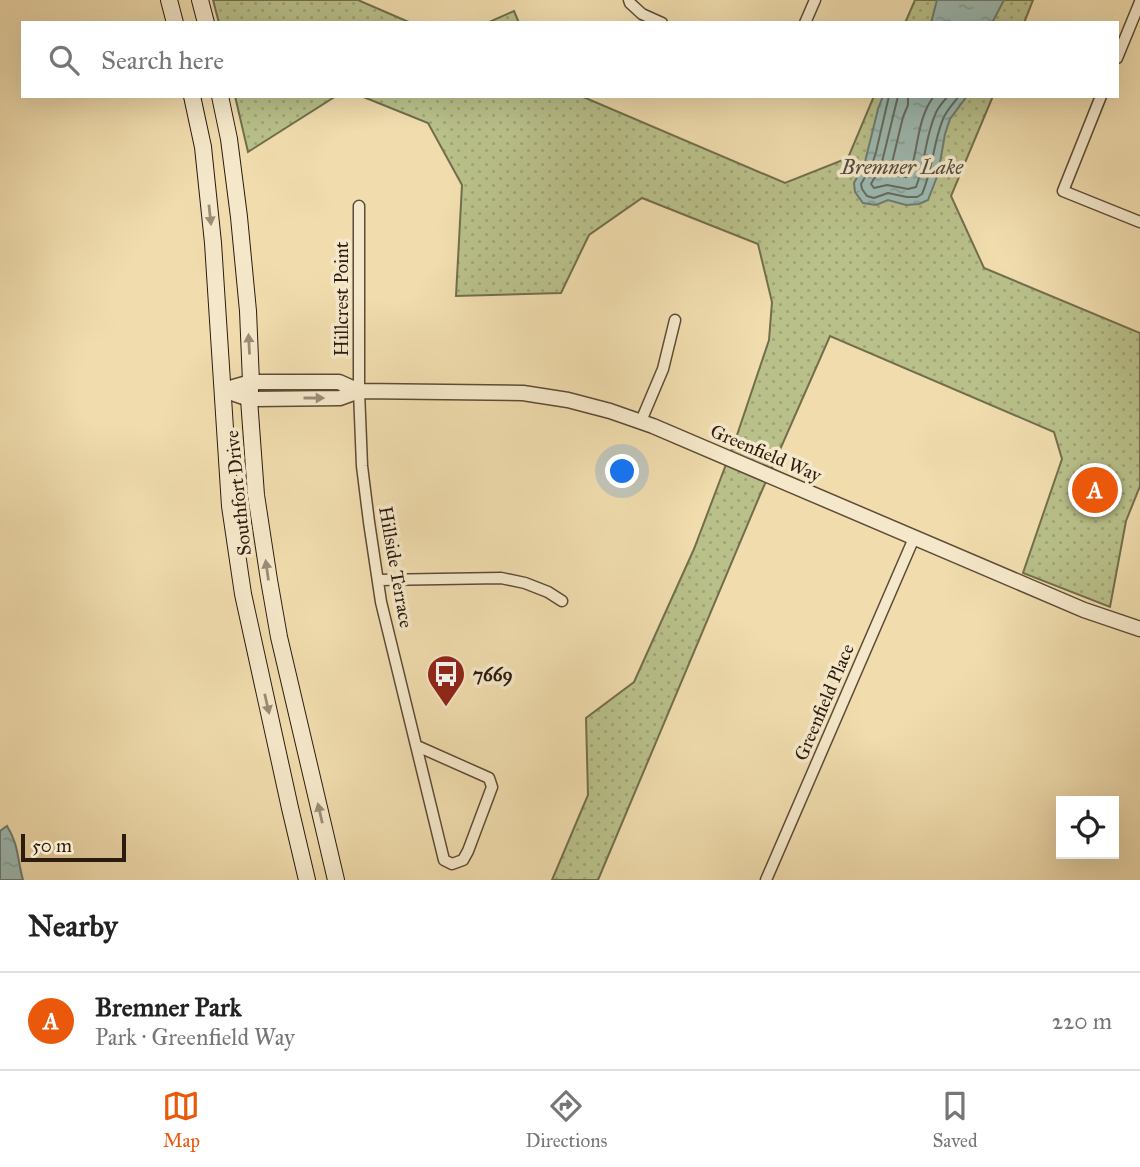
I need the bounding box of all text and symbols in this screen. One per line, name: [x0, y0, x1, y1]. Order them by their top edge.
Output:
search box: [21, 21, 1119, 98]
icon: search: [45, 41, 83, 79]
text: Search here: [101, 44, 224, 76]
water label: Bremner Lake: [840, 154, 964, 180]
one-way arrow: [205, 204, 216, 226]
street label: Hillcrest Point: [330, 241, 353, 356]
one-way arrow: [243, 332, 254, 354]
one-way arrow: [303, 392, 325, 404]
street label: Greenfield Way: [707, 419, 826, 487]
street label: Southfort Drive: [220, 429, 256, 557]
your location: [605, 454, 639, 488]
pin: A: [1072, 464, 1118, 516]
street label: Hillside Terrace: [374, 504, 418, 630]
one-way arrow: [261, 559, 272, 581]
street label: Greenfield Place: [789, 640, 859, 764]
bus stop icon: 7669: [425, 653, 467, 708]
place label: 7669: [473, 663, 513, 687]
one-way arrow: [261, 693, 272, 715]
map controls: [1056, 796, 1119, 859]
button: locate: [1056, 796, 1119, 859]
one-way arrow: [315, 802, 326, 824]
scale bar: [21, 831, 126, 863]
text: 50 m: [32, 834, 72, 857]
text: Nearby: [28, 908, 118, 944]
text: Bremner Park: [95, 991, 242, 1023]
text: A: [43, 1007, 59, 1035]
text: 220 m: [1052, 1007, 1112, 1035]
text: Park · Greenfield Way: [95, 1023, 295, 1051]
tab: Map: [162, 1087, 200, 1152]
tab: Directions: [525, 1087, 607, 1152]
tab: Saved: [932, 1087, 978, 1152]

